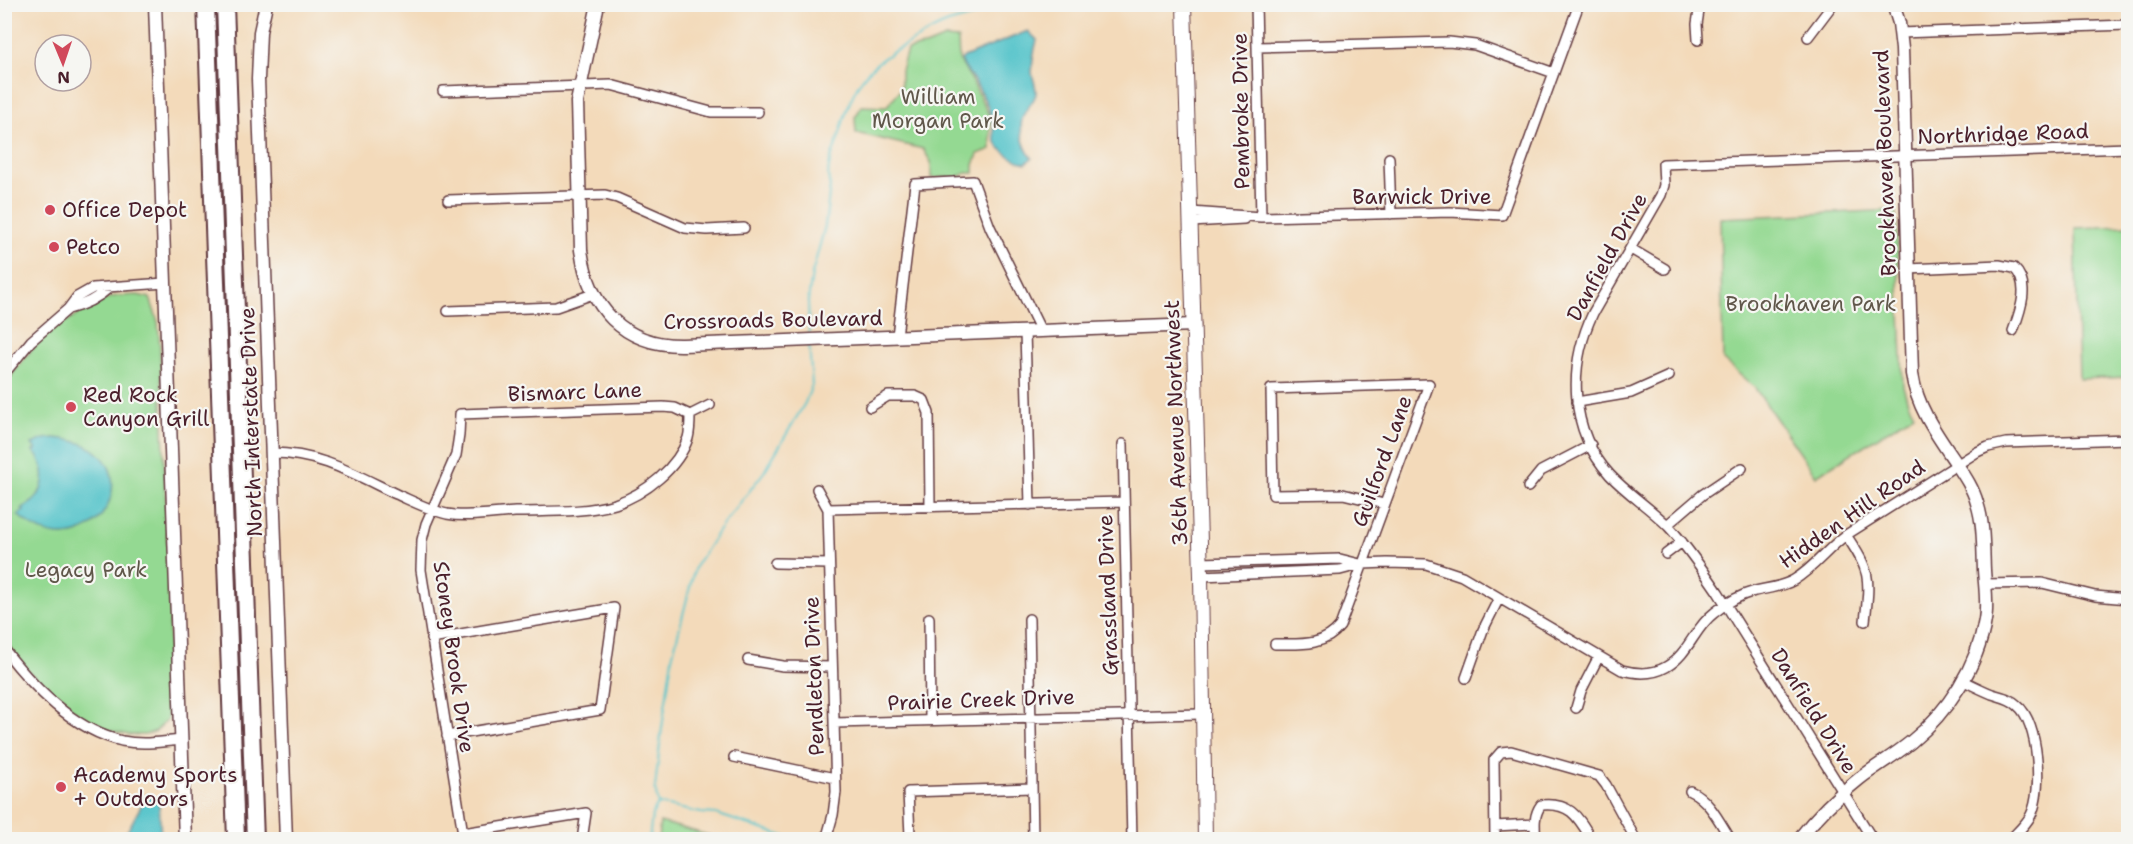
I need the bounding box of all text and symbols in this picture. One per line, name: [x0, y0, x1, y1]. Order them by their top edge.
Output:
street label: Pembroke Drive: [1226, 32, 1256, 190]
north arrow: [33, 33, 93, 93]
street label: Brookhaven Boulevard: [1867, 49, 1903, 277]
text: N: [57, 67, 70, 88]
park label: William Morgan Park: [872, 83, 1004, 135]
street label: Northridge Road: [1917, 117, 2089, 151]
street label: Barwick Drive: [1352, 183, 1492, 211]
street label: Danfield Drive: [1560, 188, 1654, 326]
place label: Office Depot: [62, 196, 187, 224]
marker: Office Depot: [43, 203, 57, 217]
place label: Petco: [66, 233, 120, 261]
marker: Petco: [47, 240, 61, 254]
park label: Brookhaven Park: [1726, 290, 1896, 318]
street label: 36th Avenue Northwest: [1158, 299, 1194, 547]
street label: Crossroads Boulevard: [663, 304, 883, 336]
street label: North Interstate Drive: [233, 307, 269, 537]
street label: Bismarc Lane: [507, 376, 643, 408]
place label: Red Rock Canyon Grill: [83, 381, 210, 433]
street label: Guilford Lane: [1345, 391, 1419, 531]
marker: Red Rock Canyon Grill: [64, 400, 78, 414]
street label: Hidden Hill Road: [1773, 453, 1931, 575]
street label: Grassland Drive: [1091, 514, 1125, 676]
park label: Legacy Park: [25, 556, 147, 584]
street label: Stoney Brook Drive: [427, 559, 481, 755]
street label: Pendleton Drive: [797, 596, 831, 756]
street label: Danfield Drive: [1764, 643, 1864, 779]
street label: Prairie Creek Drive: [887, 683, 1075, 717]
place label: Academy Sports + Outdoors: [73, 761, 238, 813]
marker: Academy Sports + Outdoors: [54, 780, 68, 794]

